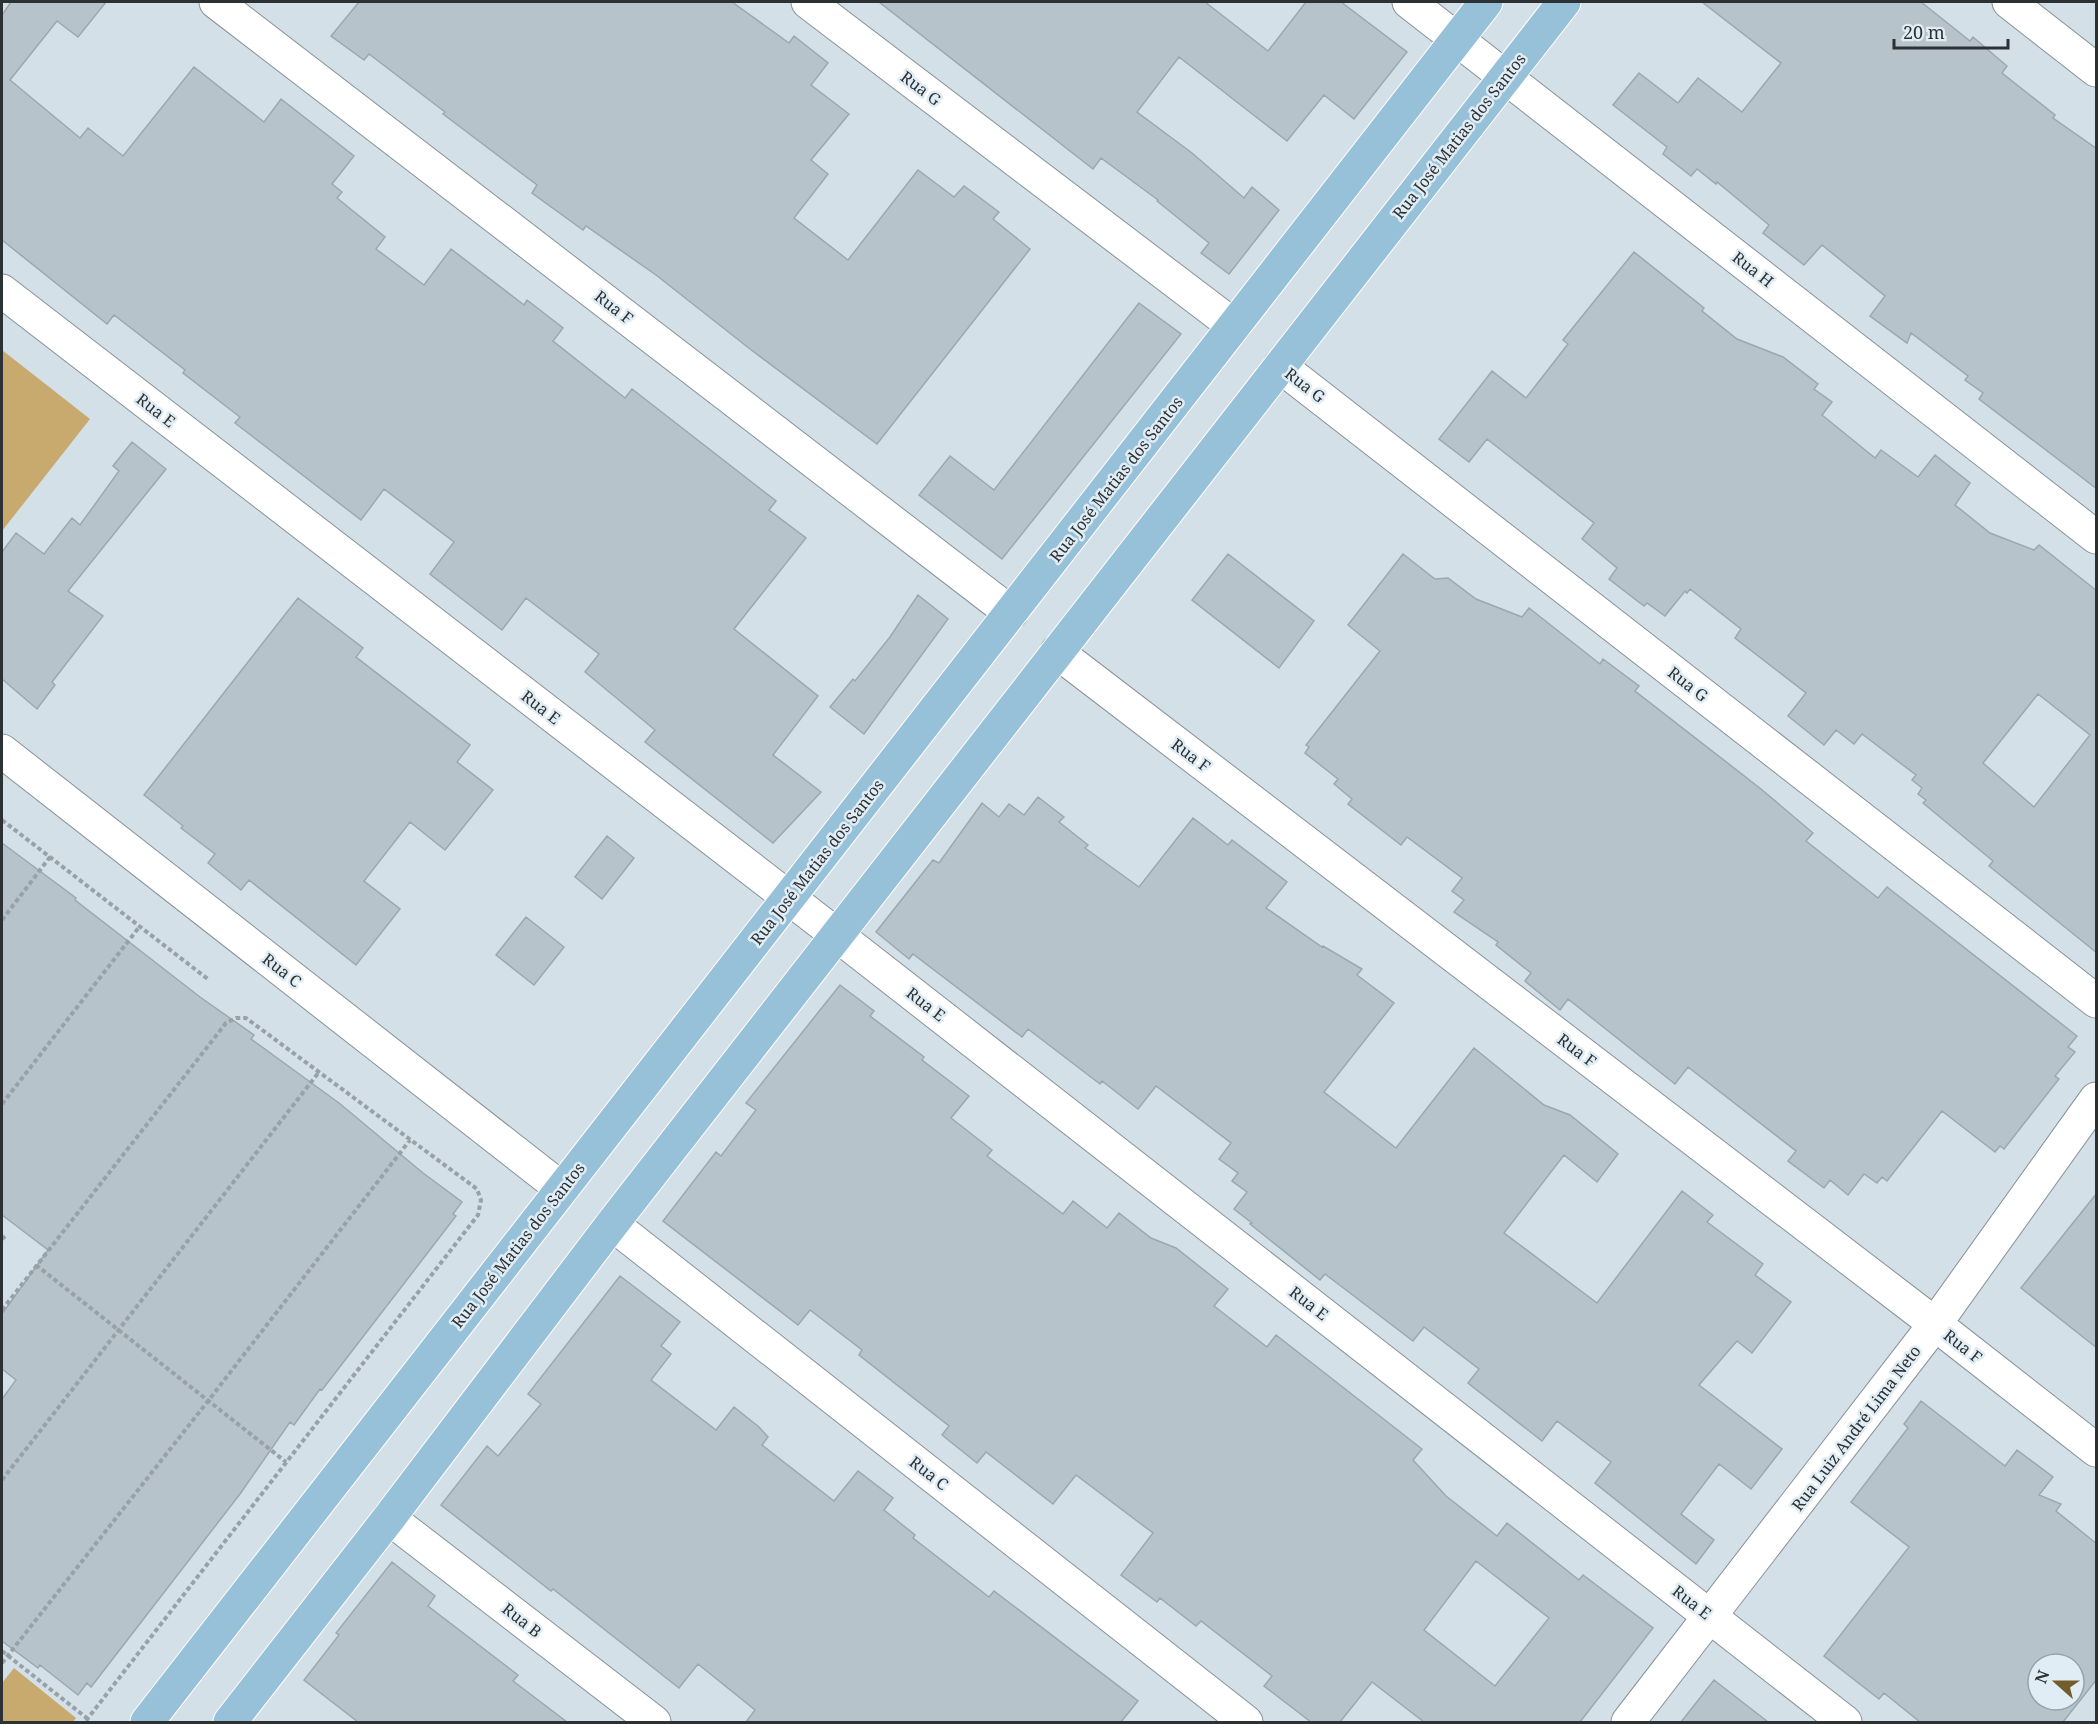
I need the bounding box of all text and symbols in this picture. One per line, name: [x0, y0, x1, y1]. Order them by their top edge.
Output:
scale bar: [1894, 12, 2008, 50]
text: 20 m: [1903, 20, 1945, 44]
street label: Rua José Matias dos Santos: [1387, 49, 1531, 223]
street label: Rua G: [896, 66, 946, 111]
street label: Rua H: [1728, 246, 1778, 292]
street label: Rua F: [590, 285, 638, 329]
street label: Rua G: [1280, 362, 1330, 408]
street label: Rua E: [132, 388, 180, 432]
street label: Rua José Matias dos Santos: [1044, 392, 1188, 566]
street label: Rua G: [1663, 661, 1713, 707]
street label: Rua E: [517, 685, 565, 729]
street label: Rua F: [1167, 733, 1215, 777]
street label: Rua José Matias dos Santos: [745, 775, 889, 949]
street label: Rua C: [258, 948, 306, 992]
street label: Rua E: [902, 982, 950, 1026]
street label: Rua F: [1553, 1028, 1601, 1072]
street label: Rua José Matias dos Santos: [446, 1158, 590, 1332]
street label: Rua E: [1285, 1281, 1333, 1325]
street label: Rua F: [1939, 1324, 1987, 1368]
street label: Rua Luiz André Lima Neto: [1786, 1341, 1926, 1515]
street label: Rua C: [905, 1451, 953, 1495]
street label: Rua E: [1668, 1580, 1716, 1624]
street label: Rua B: [498, 1598, 546, 1642]
north arrow: [2026, 1652, 2086, 1712]
text: N: [2029, 1666, 2055, 1686]

